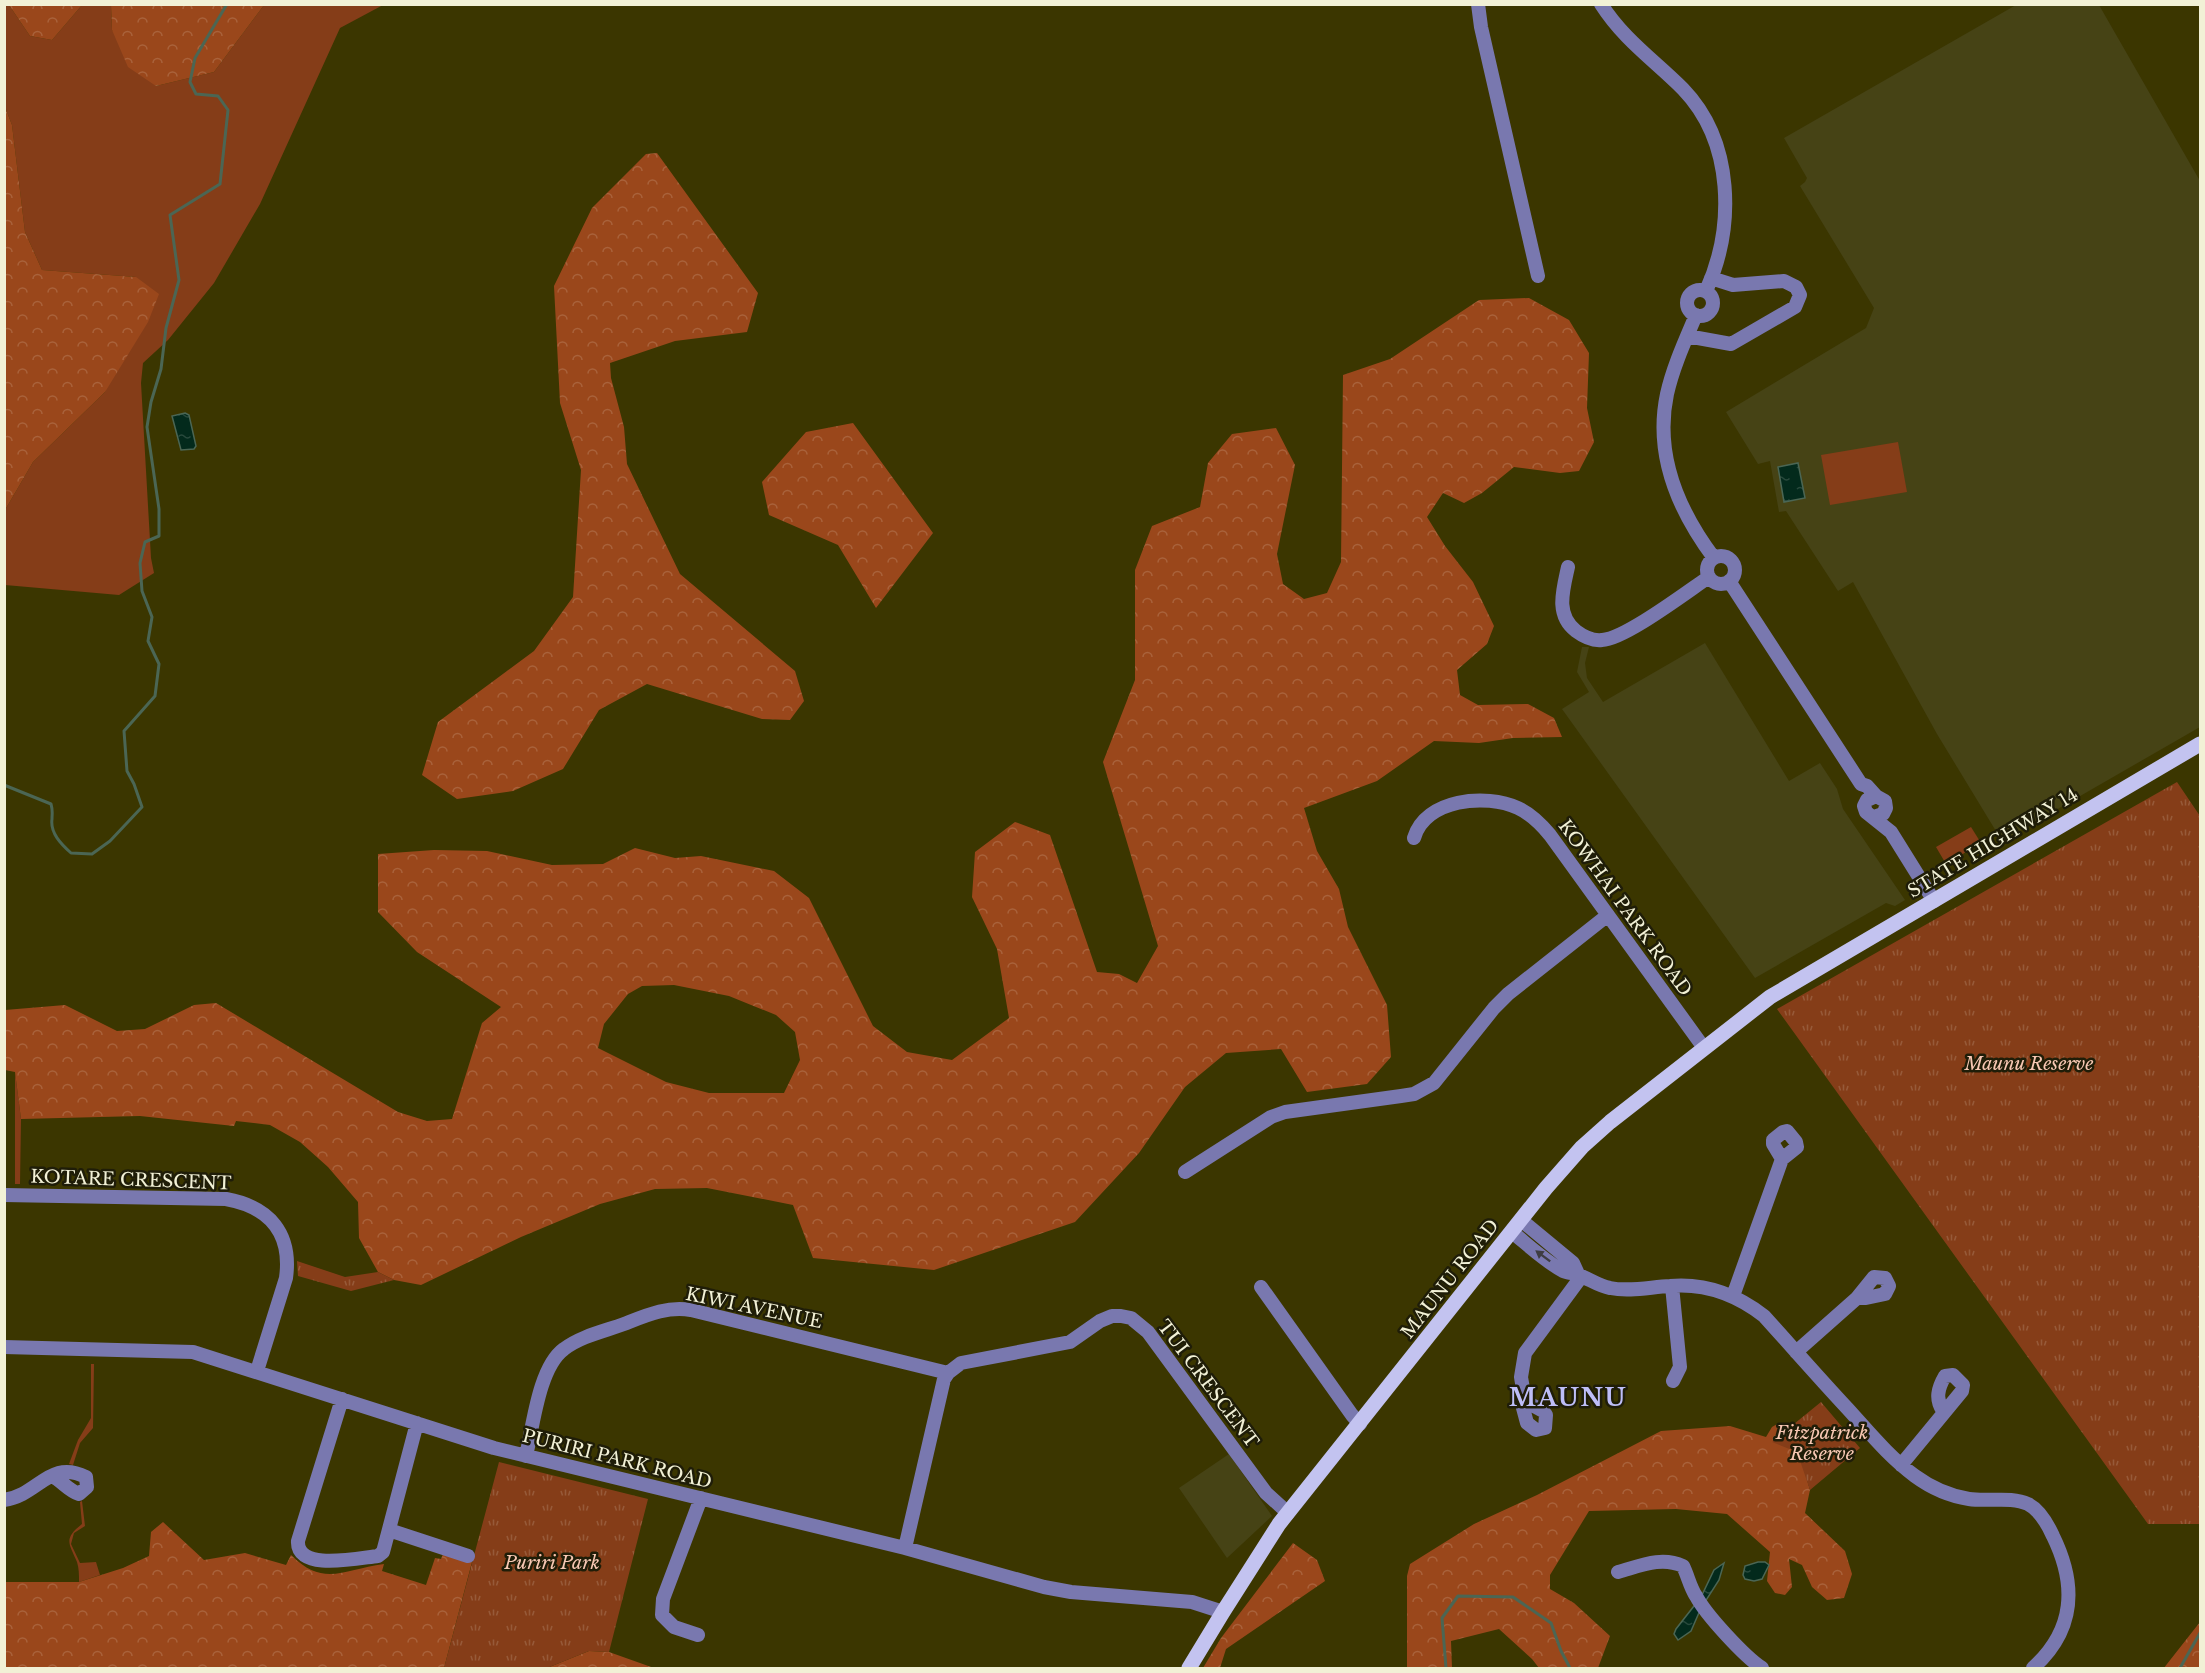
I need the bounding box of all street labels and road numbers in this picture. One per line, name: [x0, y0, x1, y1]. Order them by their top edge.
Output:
street label: STATE HIGHWAY 14: [1904, 783, 2082, 903]
street label: KOWHAI PARK ROAD: [1554, 816, 1696, 1000]
street label: KOTARE CRESCENT: [30, 1165, 232, 1195]
street label: MAUNU ROAD: [1397, 1215, 1503, 1343]
street label: KIWI AVENUE: [684, 1283, 824, 1333]
street label: TUI CRESCENT: [1153, 1316, 1263, 1453]
street label: PURIRI PARK ROAD: [520, 1425, 714, 1493]

